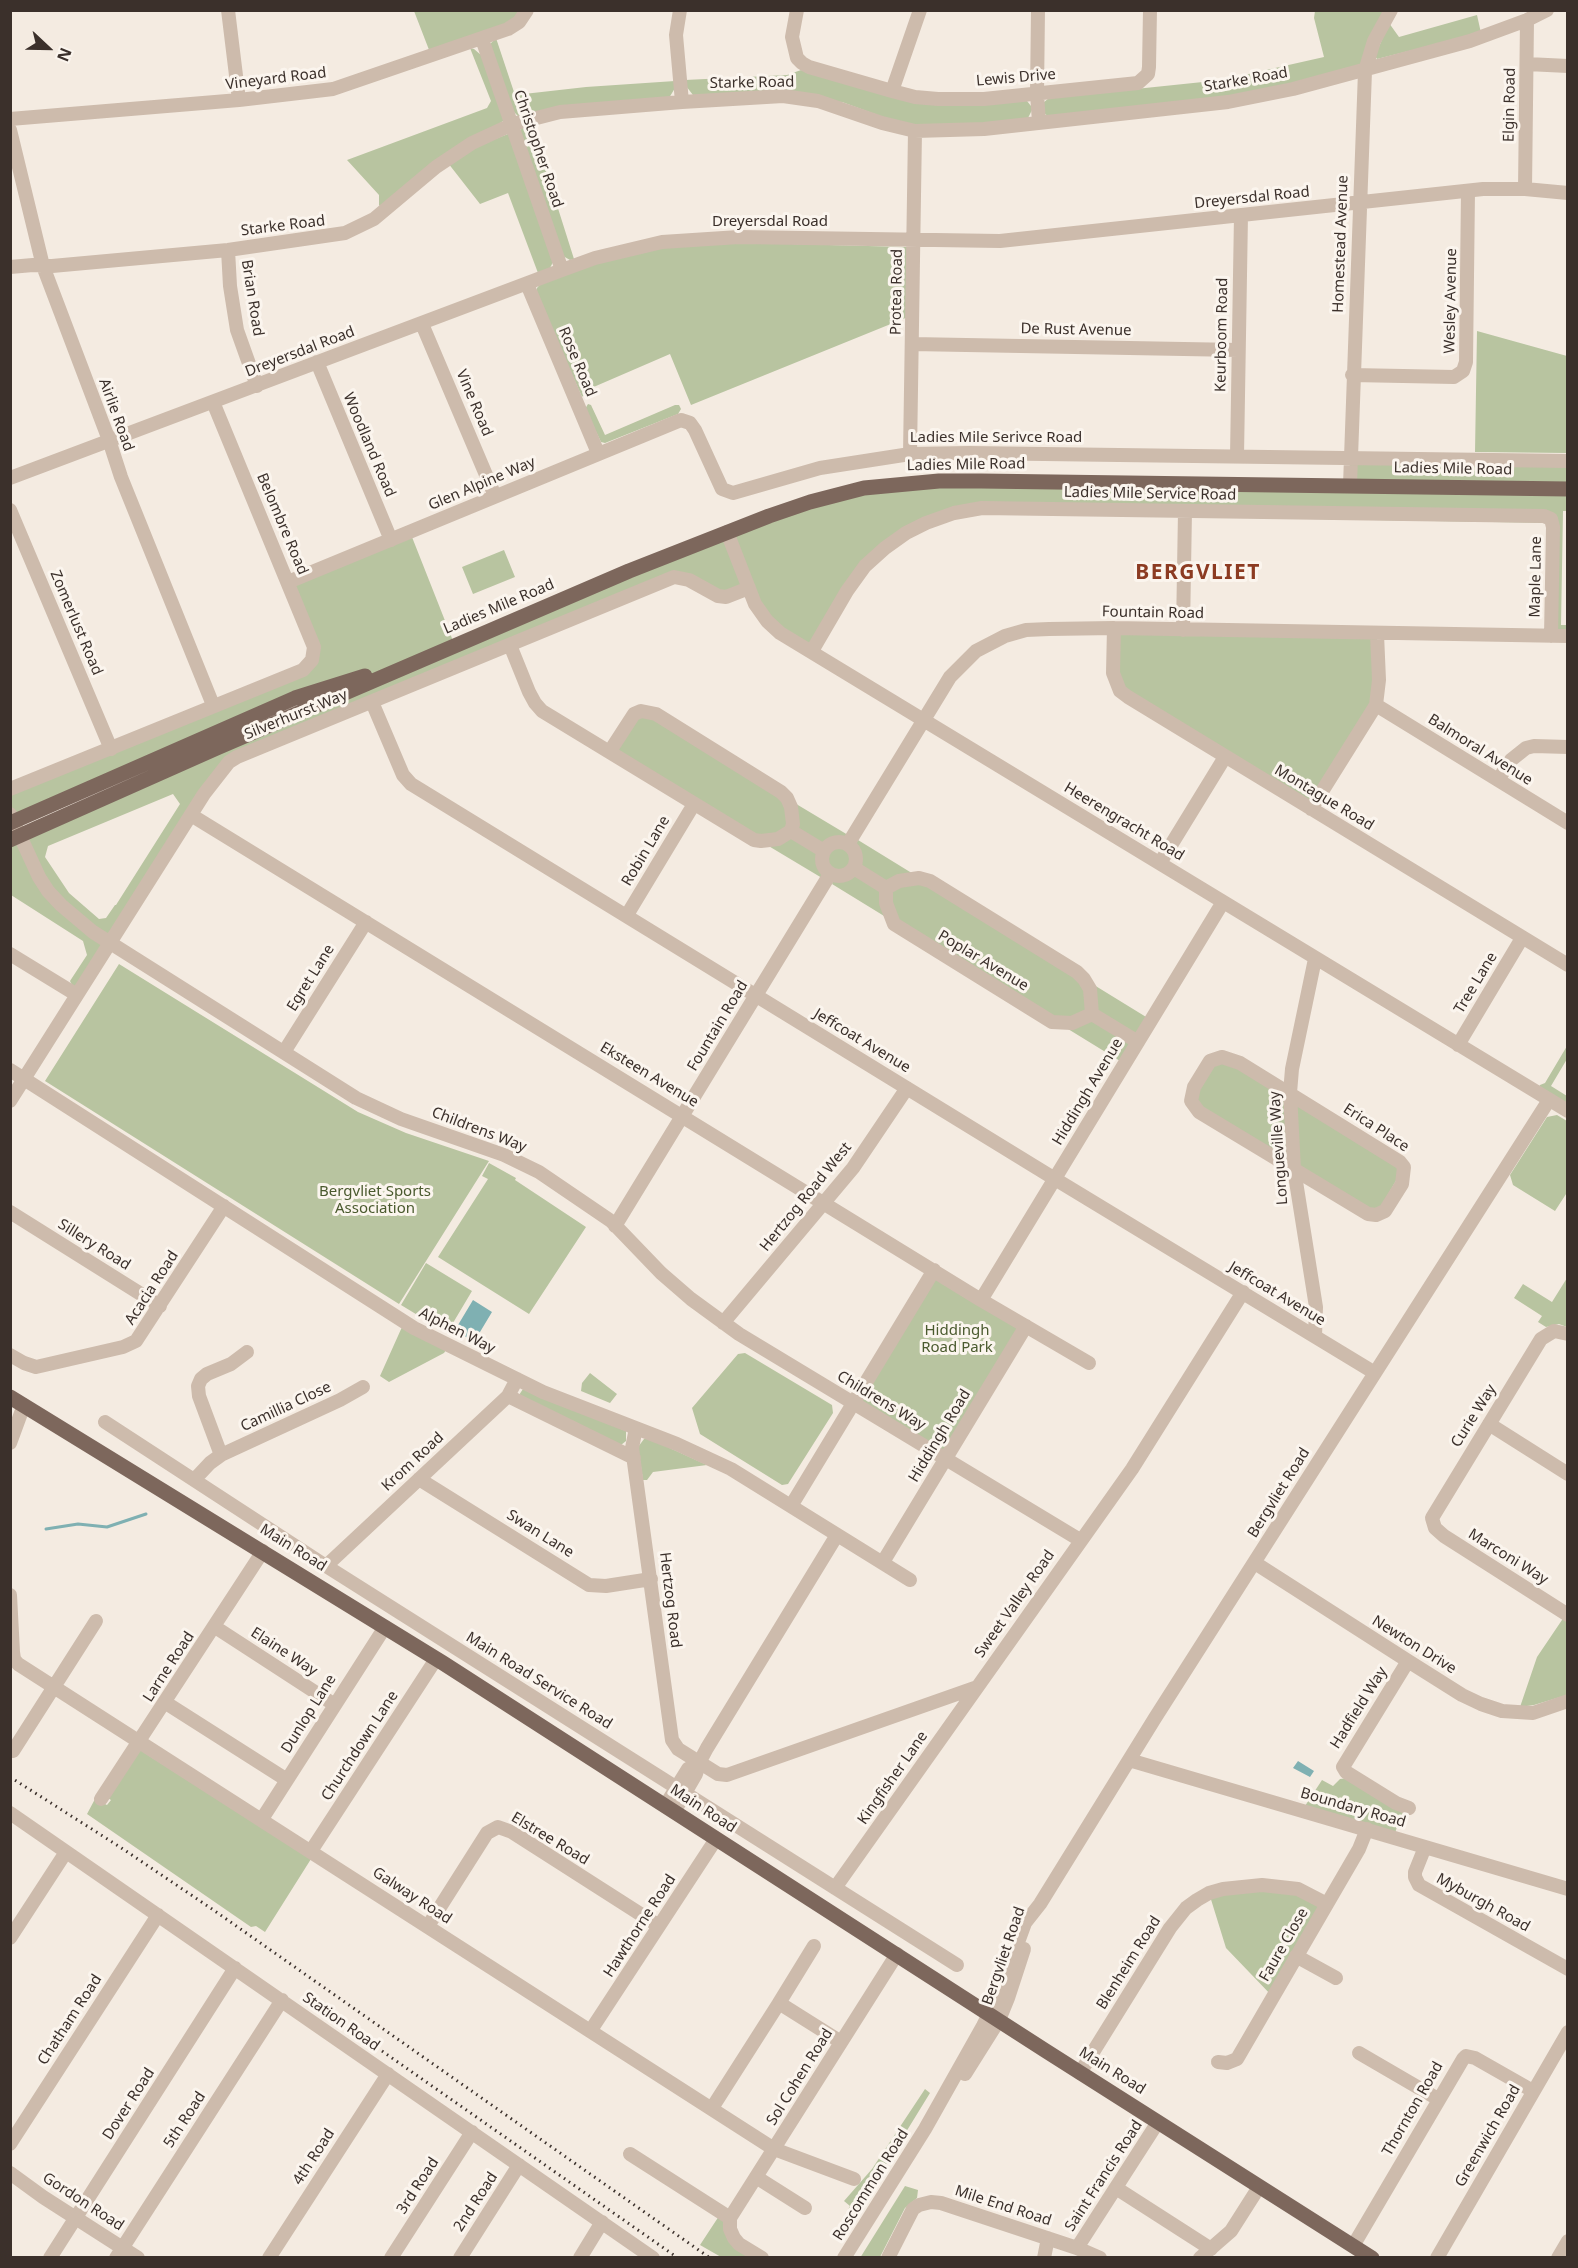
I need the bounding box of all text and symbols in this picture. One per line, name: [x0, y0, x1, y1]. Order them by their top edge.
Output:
north arrow: [18, 18, 78, 78]
text: N: [52, 45, 77, 65]
street label: Vineyard Road: [225, 64, 327, 94]
street label: Starke Road: [1203, 64, 1289, 96]
street label: Lewis Drive: [975, 66, 1057, 90]
street label: Elgin Road: [1500, 68, 1520, 142]
street label: Starke Road: [710, 73, 794, 93]
street label: Christopher Road: [509, 88, 567, 210]
street label: Homestead Avenue: [1330, 175, 1352, 313]
street label: Dreyersdal Road: [1193, 183, 1311, 213]
street label: Starke Road: [240, 212, 326, 240]
street label: Dreyersdal Road: [712, 213, 828, 231]
street label: Wesley Avenue: [1441, 248, 1461, 354]
street label: Protea Road: [887, 249, 907, 335]
street label: Brian Road: [237, 258, 267, 338]
street label: Keurboom Road: [1212, 278, 1232, 392]
street label: De Rust Avenue: [1020, 320, 1132, 340]
street label: Dreyersdal Road: [243, 323, 357, 381]
street label: Rose Road: [554, 324, 600, 400]
street label: Vine Road: [452, 367, 496, 439]
street label: Airlie Road: [95, 376, 137, 454]
street label: Woodland Road: [339, 390, 399, 500]
street label: Ladies Mile Serivce Road: [910, 429, 1082, 447]
street label: Glen Alpine Way: [426, 453, 538, 515]
street label: Ladies Mile Road: [907, 455, 1025, 475]
street label: Ladies Mile Road: [1394, 459, 1512, 479]
street label: Belombre Road: [252, 470, 312, 578]
street label: Ladies Mile Service Road: [1064, 483, 1236, 505]
street label: Maple Lane: [1526, 536, 1546, 618]
district label: BERGVLIET: [1135, 560, 1261, 586]
street label: Zomerlust Road: [46, 568, 106, 678]
street label: Ladies Mile Road: [441, 576, 557, 638]
street label: Fountain Road: [1102, 603, 1204, 623]
street label: Silverhurst Way: [242, 686, 350, 744]
street label: Balmoral Avenue: [1424, 711, 1536, 789]
street label: Montague Road: [1271, 761, 1377, 835]
street label: Heerengracht Road: [1061, 779, 1187, 865]
street label: Robin Lane: [618, 813, 674, 889]
street label: Poplar Avenue: [934, 927, 1032, 995]
street label: Egret Lane: [283, 941, 339, 1015]
street label: Tree Lane: [1451, 949, 1501, 1017]
street label: Fountain Road: [684, 978, 752, 1074]
street label: Jeffcoat Avenue: [810, 1005, 914, 1077]
street label: Hiddingh Avenue: [1049, 1035, 1127, 1149]
street label: Eksteen Avenue: [596, 1039, 702, 1111]
street label: Longueville Way: [1266, 1090, 1292, 1206]
street label: Erica Place: [1340, 1100, 1412, 1156]
street label: Childrens Way: [429, 1104, 529, 1156]
street label: Hertzog Road West: [756, 1139, 856, 1255]
park label: Bergvliet Sports Association: [319, 1183, 431, 1218]
street label: Sillery Road: [54, 1216, 134, 1274]
street label: Acacia Road: [121, 1248, 183, 1328]
street label: Jeffcoat Avenue: [1225, 1258, 1329, 1330]
street label: Alphen Way: [416, 1304, 498, 1358]
park label: Hiddingh Road Park: [921, 1322, 993, 1357]
street label: Childrens Way: [833, 1367, 929, 1435]
street label: Camillia Close: [238, 1378, 334, 1436]
street label: Curie Way: [1448, 1381, 1500, 1451]
street label: Hiddingh Road: [905, 1386, 975, 1486]
street label: Krom Road: [378, 1429, 448, 1495]
street label: Bergvliet Road: [1244, 1445, 1314, 1541]
street label: Swan Lane: [503, 1506, 577, 1562]
street label: Main Road: [256, 1520, 330, 1576]
street label: Marconi Way: [1465, 1525, 1551, 1589]
street label: Sweet Valley Road: [971, 1547, 1059, 1661]
street label: Hertzog Road: [655, 1551, 685, 1649]
street label: Newton Drive: [1368, 1612, 1460, 1678]
street label: Elaine Way: [247, 1624, 321, 1680]
street label: Larne Road: [140, 1628, 198, 1706]
street label: Main Road Service Road: [463, 1629, 615, 1733]
street label: Hadfield Way: [1327, 1664, 1391, 1752]
street label: Dunlop Lane: [278, 1671, 340, 1757]
street label: Churchdown Lane: [318, 1688, 402, 1804]
street label: Kingfisher Lane: [854, 1728, 932, 1828]
street label: Main Road: [667, 1781, 739, 1837]
street label: Boundary Road: [1298, 1784, 1408, 1832]
street label: Elstree Road: [508, 1809, 592, 1869]
street label: Galway Road: [369, 1864, 455, 1928]
street label: Myburgh Road: [1433, 1870, 1533, 1936]
street label: Hawthorne Road: [600, 1871, 680, 1981]
street label: Bergvliet Road: [979, 1905, 1029, 2007]
street label: Faure Close: [1256, 1905, 1312, 1985]
street label: Blenheim Road: [1093, 1913, 1165, 2013]
street label: Chatham Road: [34, 1971, 106, 2069]
street label: Station Road: [299, 1989, 383, 2055]
street label: Sol Cohen Road: [763, 2025, 837, 2129]
street label: Main Road: [1075, 2043, 1149, 2099]
street label: Thornton Road: [1379, 2059, 1447, 2159]
street label: Dover Road: [99, 2065, 159, 2143]
street label: Greenwich Road: [1451, 2082, 1525, 2190]
street label: 5th Road: [160, 2089, 210, 2151]
street label: Saint Francis Road: [1061, 2117, 1147, 2235]
street label: 4th Road: [289, 2126, 339, 2188]
street label: Roscommon Road: [829, 2126, 913, 2244]
street label: 3rd Road: [393, 2154, 443, 2218]
street label: Gordon Road: [39, 2169, 127, 2235]
street label: 2nd Road: [450, 2169, 502, 2235]
street label: Mile End Road: [952, 2182, 1054, 2230]

